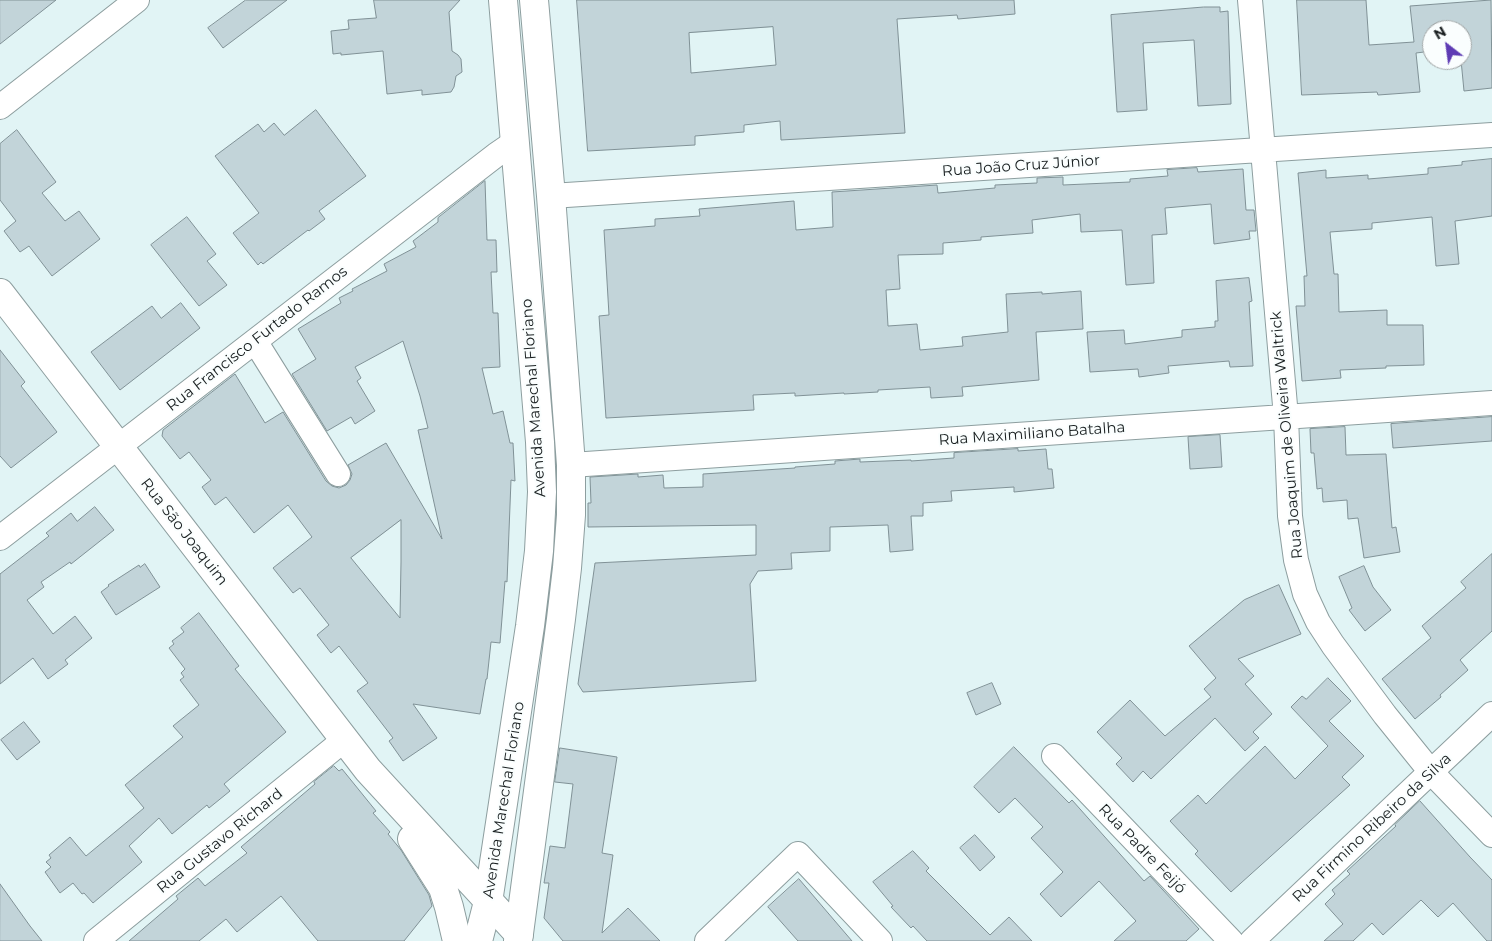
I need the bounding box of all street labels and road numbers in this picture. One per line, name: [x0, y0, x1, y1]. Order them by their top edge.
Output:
street label: Rua João Cruz Júnior: [941, 152, 1101, 180]
street label: Rua Francisco Furtado Ramos: [163, 263, 351, 415]
street label: Avenida Marechal Floriano: [518, 298, 550, 498]
street label: Rua Joaquim de Oliveira Waltrick: [1267, 310, 1307, 560]
street label: Rua Maximiliano Batalha: [938, 418, 1126, 450]
street label: Rua São Joaquim: [137, 475, 231, 589]
street label: Avenida Marechal Floriano: [480, 700, 528, 900]
street label: Rua Firmino Ribeiro da Silva: [1289, 750, 1455, 906]
street label: Rua Gustavo Richard: [153, 785, 287, 897]
street label: Rua Padre Feijó: [1095, 800, 1189, 898]

